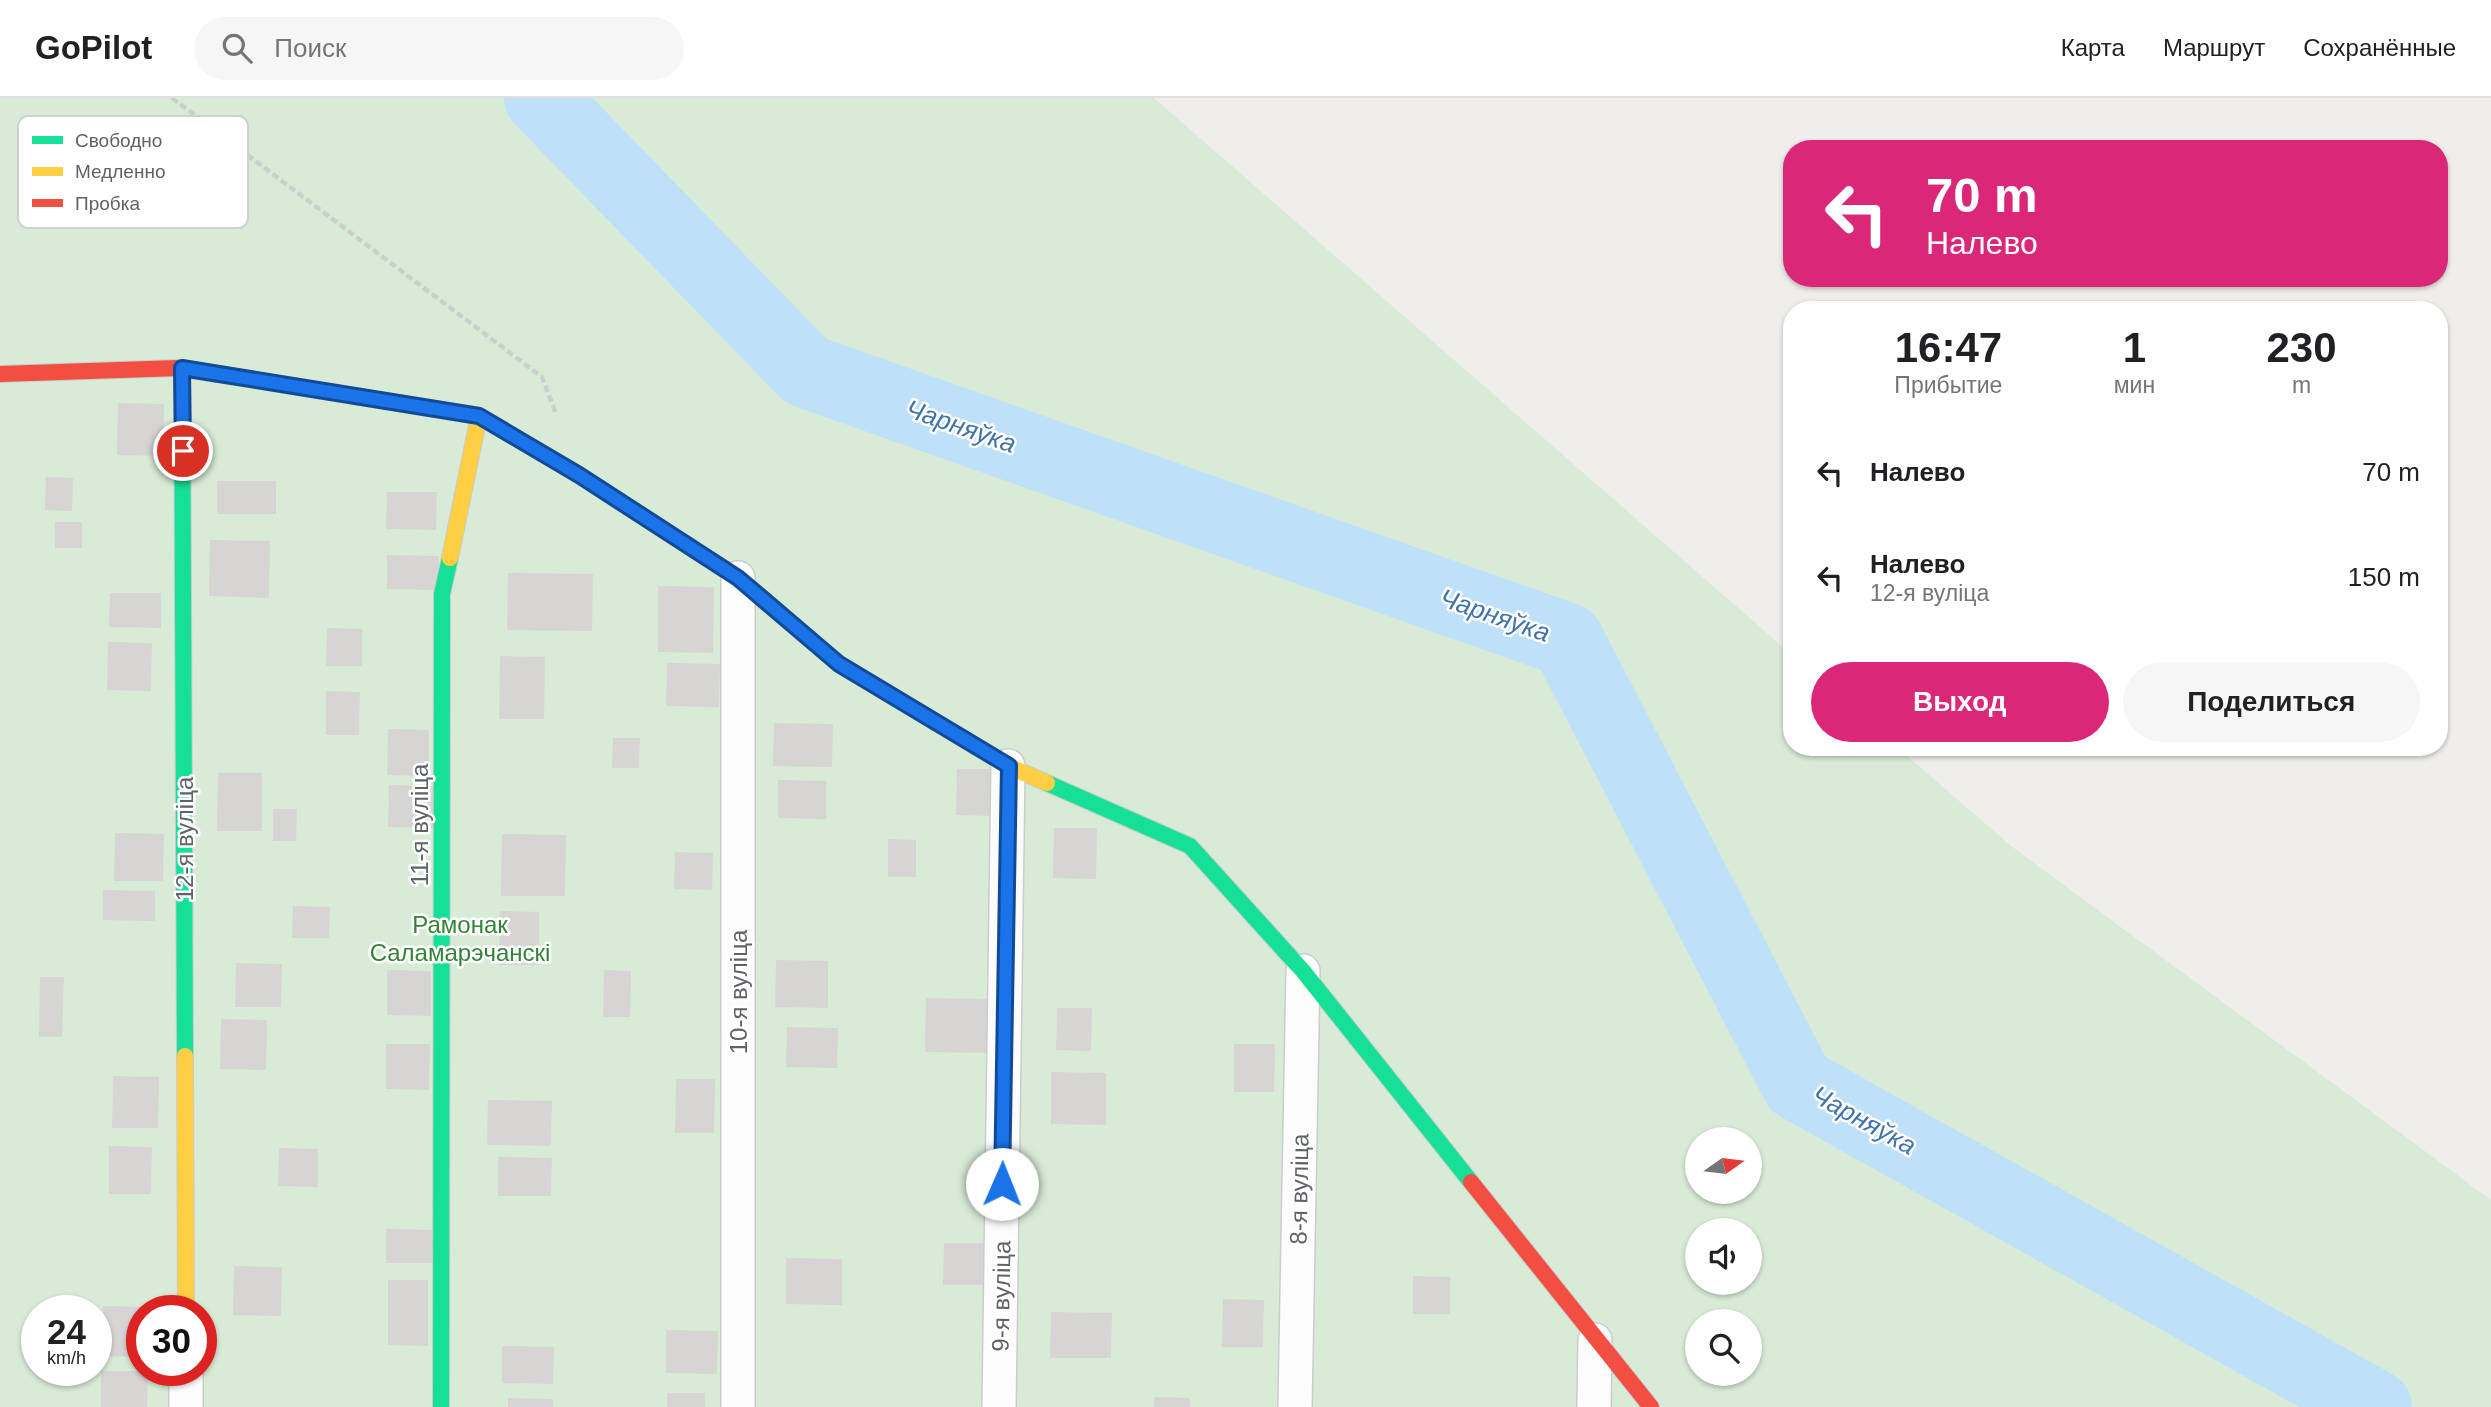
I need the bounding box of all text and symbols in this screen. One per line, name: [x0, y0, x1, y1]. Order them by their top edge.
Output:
search box: [194, 17, 684, 80]
text: GoPilot: [35, 29, 152, 66]
icon: search: [218, 29, 256, 67]
text: Поиск: [274, 33, 346, 63]
text: Карта: [2061, 34, 2125, 61]
text: Маршрут: [2163, 34, 2265, 61]
text: Сохранённые: [2303, 34, 2456, 61]
legend: [18, 116, 248, 228]
text: Свободно: [75, 130, 162, 151]
text: Медленно: [75, 161, 165, 182]
icon: left: [1811, 168, 1902, 259]
text: 70 m: [1926, 168, 2038, 222]
text: Пробка: [75, 193, 140, 214]
text: Налево: [1926, 225, 2038, 261]
text: 16:47: [1895, 324, 2002, 371]
text: 1: [2123, 324, 2146, 371]
text: 230: [2267, 324, 2337, 371]
text: Прибытие: [1894, 372, 2002, 398]
text: мин: [2114, 372, 2155, 398]
text: m: [2292, 372, 2311, 398]
water label: Чарняўка: [902, 393, 1020, 459]
pin: [153, 421, 213, 481]
icon: arrive: [164, 432, 202, 470]
icon: left: [1811, 454, 1849, 492]
text: Налево: [1870, 457, 1965, 487]
text: 70 m: [2362, 457, 2420, 487]
text: Налево: [1870, 549, 1965, 579]
icon: left: [1811, 559, 1849, 597]
text: 150 m: [2348, 562, 2420, 592]
text: 12-я вуліца: [1870, 580, 1989, 606]
water label: Чарняўка: [1436, 582, 1554, 648]
button: Выход: [1811, 662, 2109, 742]
button: Поделиться: [2123, 662, 2420, 742]
street label: 11-я вуліца: [406, 763, 433, 886]
street label: 12-я вуліца: [171, 776, 198, 901]
park label: Рамонак Саламарэчанскі: [370, 911, 550, 966]
street label: 10-я вуліца: [725, 929, 752, 1054]
water label: Чарняўка: [1807, 1079, 1921, 1161]
north arrow: [1685, 1127, 1762, 1204]
map controls: [1685, 1127, 1762, 1386]
street label: 8-я вуліца: [1285, 1133, 1313, 1245]
position arrow: [965, 1147, 1039, 1221]
button: sound: [1685, 1218, 1762, 1295]
street label: 9-я вуліца: [987, 1240, 1015, 1352]
speed limit sign: 30: [126, 1295, 217, 1386]
button: search: [1685, 1309, 1762, 1386]
text: 24: [47, 1312, 86, 1351]
text: km/h: [47, 1348, 86, 1368]

